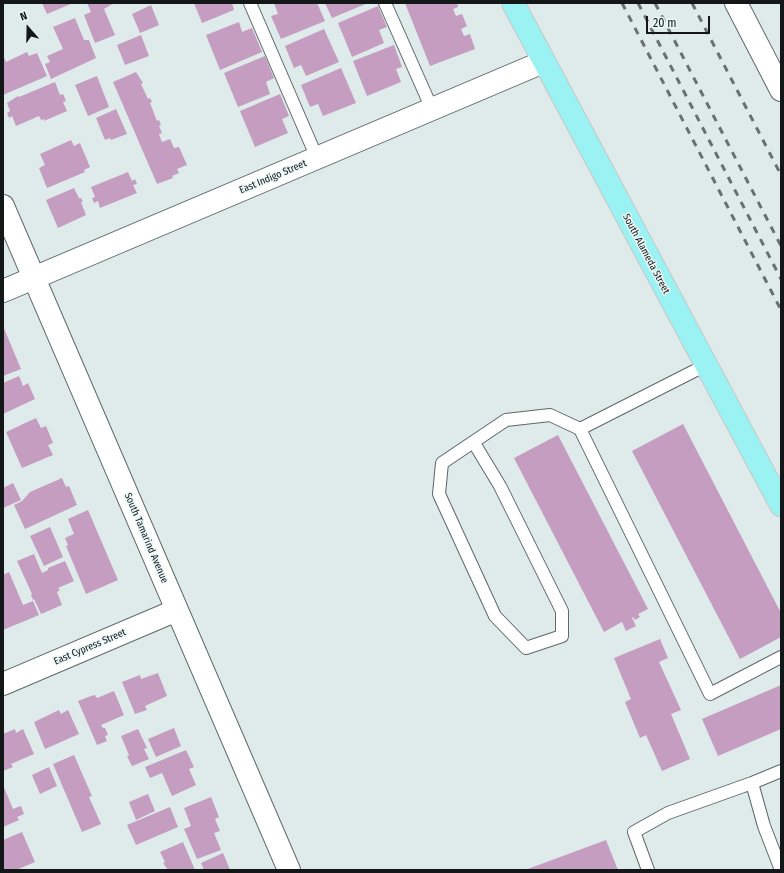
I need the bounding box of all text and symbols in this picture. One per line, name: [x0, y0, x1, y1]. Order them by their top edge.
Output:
north arrow: [8, 8, 48, 48]
scale bar: [648, 8, 712, 34]
text: N: [18, 9, 29, 23]
text: 20 m: [653, 16, 677, 30]
street label: East Indigo Street: [238, 157, 308, 197]
street label: South Alameda Street: [620, 212, 672, 296]
street label: South Tamarind Avenue: [122, 491, 170, 585]
street label: East Cypress Street: [52, 626, 128, 668]

